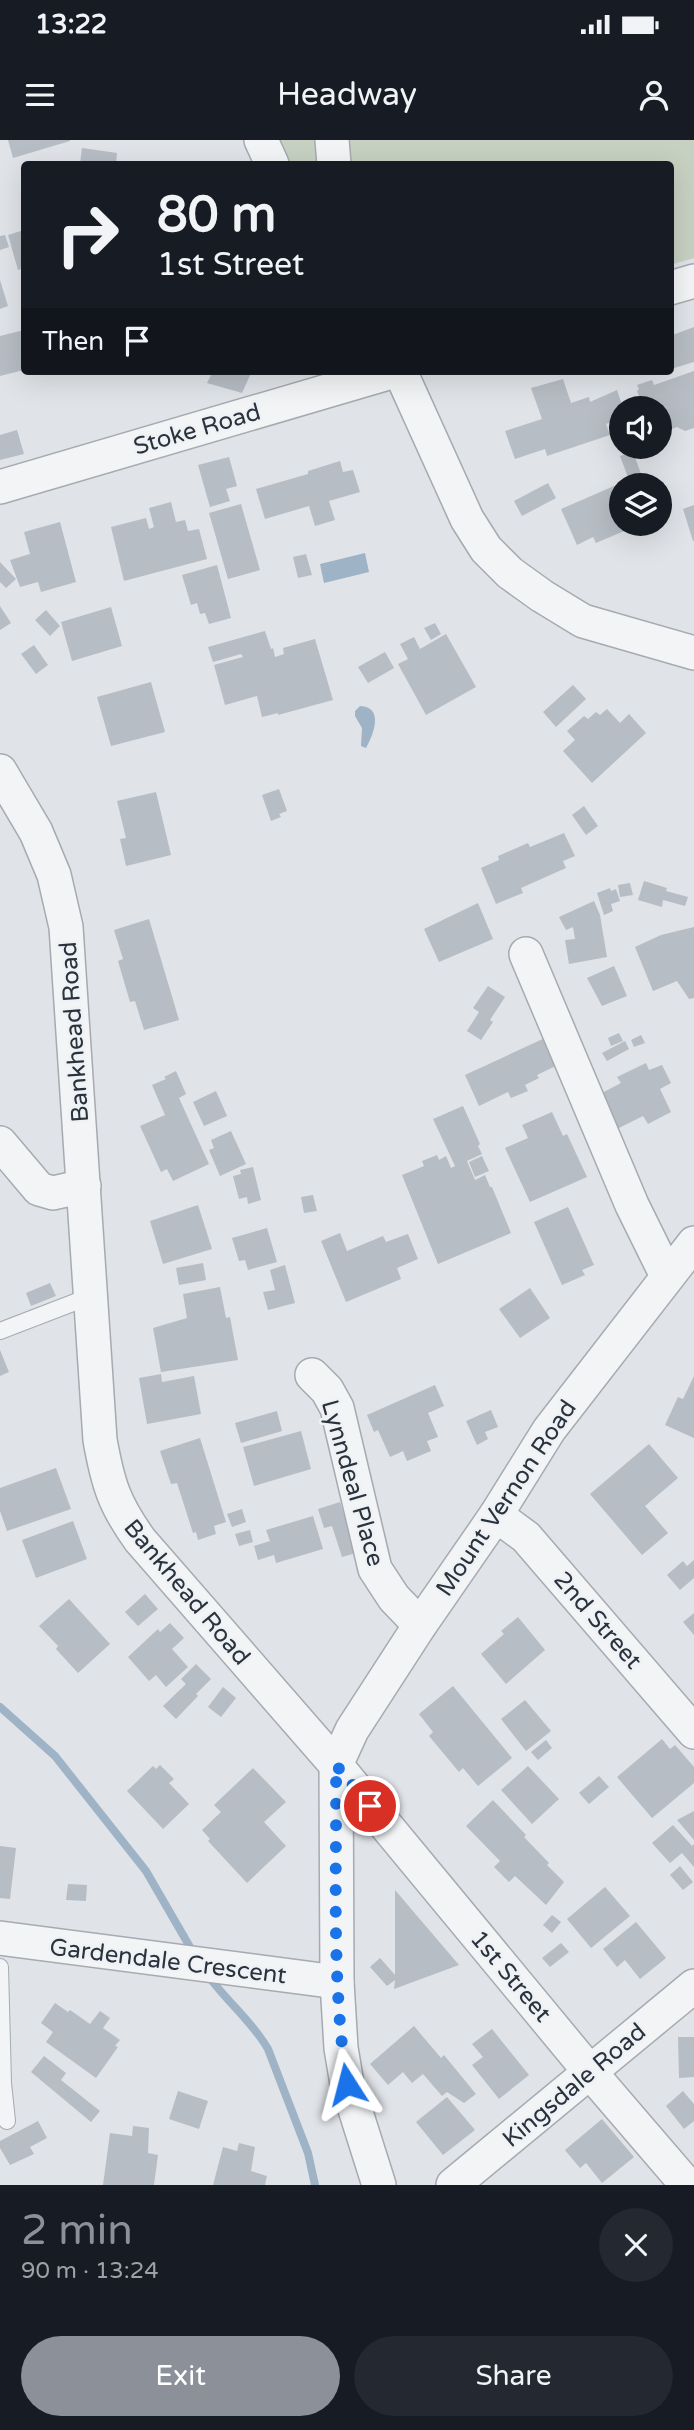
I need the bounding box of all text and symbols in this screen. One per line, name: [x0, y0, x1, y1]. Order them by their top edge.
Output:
text: 13:22: [35, 9, 107, 40]
icon: menu: [21, 76, 59, 114]
text: Headway: [277, 76, 417, 114]
icon: person: [635, 76, 673, 114]
text: 80 m: [157, 186, 276, 245]
icon: right: [42, 189, 133, 280]
text: 1st Street: [157, 246, 304, 284]
icon: arrive: [118, 322, 156, 360]
text: Then: [42, 326, 104, 357]
map controls: [609, 396, 672, 536]
button: sound: [609, 396, 672, 459]
street label: Stoke Road: [130, 398, 264, 461]
button: layers: [609, 473, 672, 536]
street label: Bankhead Road: [54, 941, 95, 1123]
street label: Mount Vernon Road: [430, 1395, 583, 1602]
street label: Lynndeal Place: [315, 1396, 390, 1570]
street label: Bankhead Road: [117, 1514, 256, 1671]
street label: 2nd Street: [547, 1566, 648, 1675]
pin: [340, 1776, 400, 1836]
icon: arrive: [351, 1787, 389, 1825]
street label: 1st Street: [464, 1925, 557, 2028]
street label: Gardendale Crescent: [48, 1933, 288, 1990]
street label: Kingsdale Road: [497, 2017, 652, 2154]
position arrow: [310, 2047, 384, 2121]
text: 2 min: [21, 2205, 133, 2256]
button: close: [599, 2208, 673, 2282]
text: 90 m · 13:24: [21, 2257, 159, 2285]
button: Exit: [21, 2336, 340, 2416]
button: Share: [354, 2336, 673, 2416]

